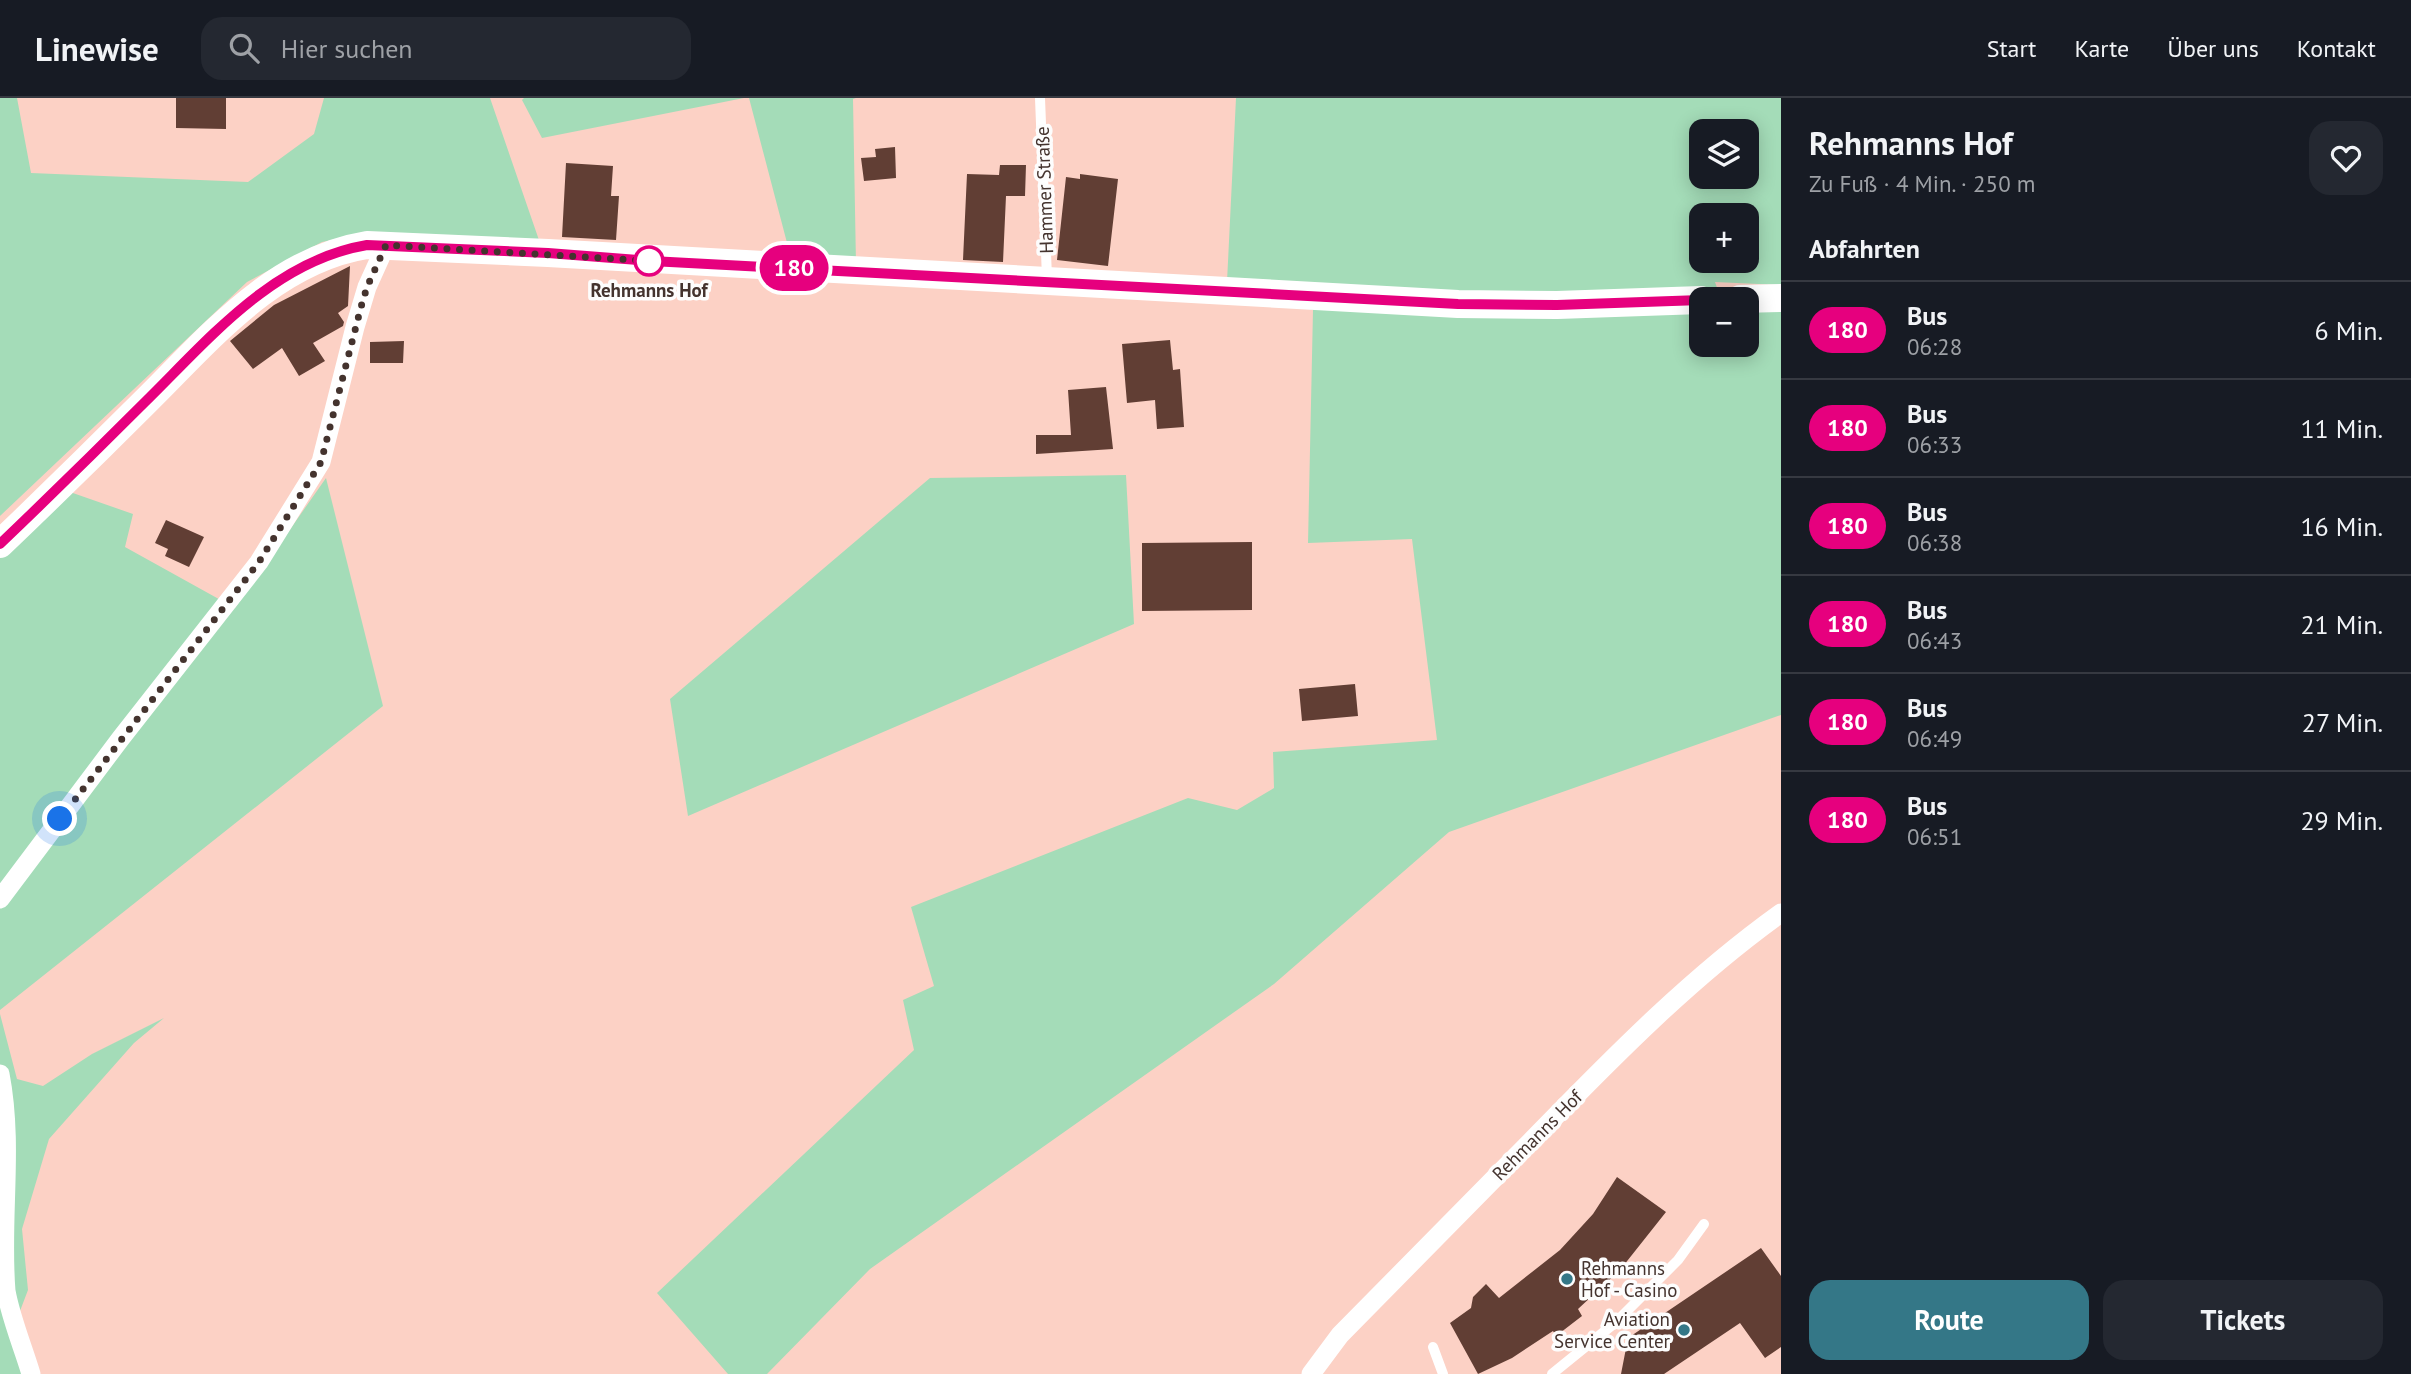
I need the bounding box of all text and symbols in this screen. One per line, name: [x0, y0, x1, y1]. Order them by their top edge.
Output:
search box: [201, 17, 691, 80]
text: Linewise: [35, 27, 159, 70]
icon: search: [225, 29, 263, 67]
text: Hier suchen: [281, 32, 413, 65]
text: Start: [1987, 33, 2036, 64]
text: Karte: [2074, 33, 2129, 64]
text: Über uns: [2167, 33, 2259, 64]
text: Kontakt: [2297, 33, 2376, 64]
map controls: [1689, 119, 1759, 357]
button: layers: [1689, 119, 1759, 189]
text: Rehmanns Hof: [1809, 121, 2013, 164]
button: heart: [2309, 121, 2383, 195]
street label: Hammer Straße: [1030, 126, 1058, 254]
text: Zu Fuß · 4 Min. · 250 m: [1809, 169, 2035, 198]
button: +: [1689, 203, 1759, 273]
text: Abfahrten: [1809, 232, 1920, 265]
line badge: 180: [754, 245, 834, 291]
marker: Rehmanns Hof: [634, 246, 664, 276]
text: 180: [774, 252, 814, 283]
place label: Rehmanns Hof: [590, 278, 710, 302]
button: −: [1689, 287, 1759, 357]
text: Bus: [1907, 299, 1947, 332]
text: 180: [1827, 314, 1868, 345]
text: 6 Min.: [2315, 314, 2383, 347]
text: 06:28: [1907, 332, 1962, 361]
text: Bus: [1907, 397, 1947, 430]
text: 180: [1827, 412, 1868, 443]
text: 11 Min.: [2300, 412, 2383, 445]
text: 06:33: [1907, 430, 1962, 459]
text: Bus: [1907, 495, 1947, 528]
text: 180: [1827, 510, 1868, 541]
text: 16 Min.: [2300, 510, 2383, 543]
text: 06:38: [1907, 528, 1962, 557]
text: Bus: [1907, 593, 1947, 626]
text: 180: [1827, 608, 1868, 639]
text: 21 Min.: [2300, 608, 2383, 641]
text: 06:43: [1907, 626, 1962, 655]
text: Bus: [1907, 691, 1947, 724]
text: 180: [1827, 706, 1868, 737]
text: 27 Min.: [2302, 706, 2383, 739]
text: 06:49: [1907, 724, 1962, 753]
text: Bus: [1907, 789, 1947, 822]
your location: [42, 801, 77, 836]
text: 180: [1827, 804, 1868, 835]
text: 29 Min.: [2300, 804, 2383, 837]
text: 06:51: [1907, 822, 1962, 851]
street label: Rehmanns Hof: [1487, 1084, 1588, 1185]
place label: Rehmanns Hof - Casino: [1581, 1256, 1677, 1302]
marker: Rehmanns Hof - Casino: [1559, 1271, 1575, 1287]
button: Route: [1809, 1280, 2089, 1360]
button: Tickets: [2103, 1280, 2383, 1360]
place label: Aviation Service Center: [1554, 1307, 1671, 1353]
marker: Aviation Service Center: [1676, 1322, 1692, 1338]

